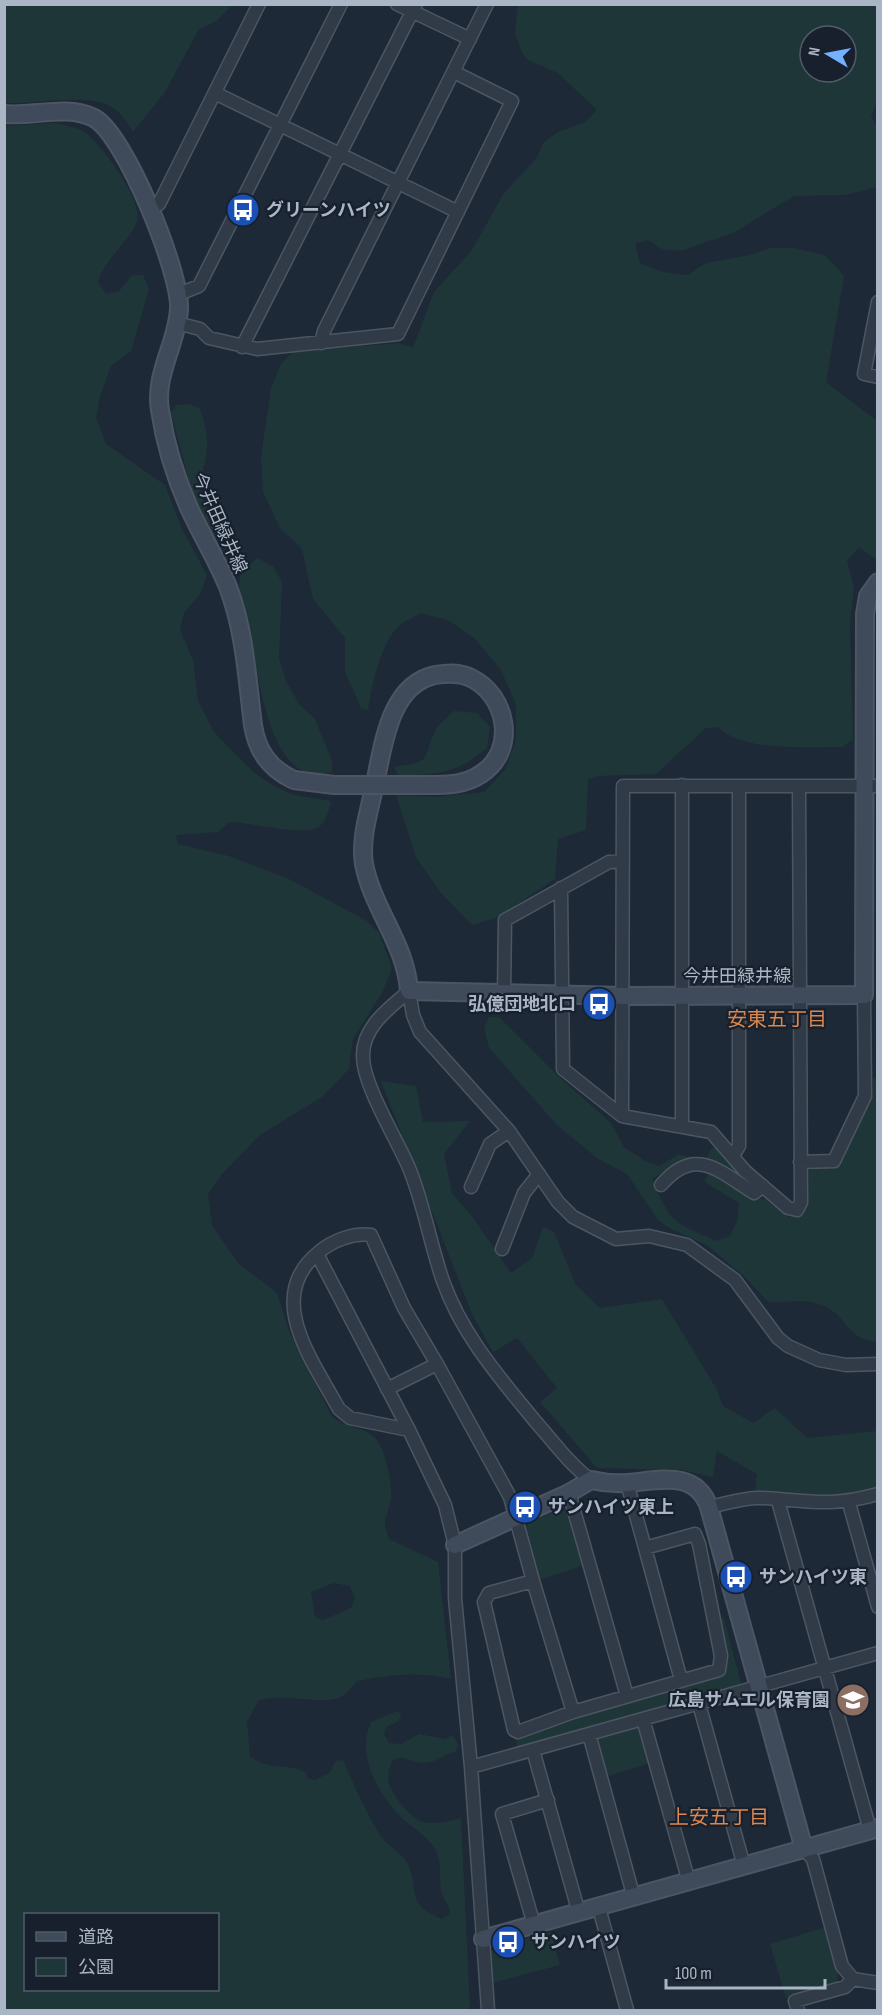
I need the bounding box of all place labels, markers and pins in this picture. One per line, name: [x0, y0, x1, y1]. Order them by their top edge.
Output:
bus stop icon: グリーンハイツ: [225, 192, 261, 228]
place label: グリーンハイツ: [266, 200, 391, 221]
bus stop icon: 弘億団地北口: [581, 986, 617, 1022]
place label: 弘億団地北口: [468, 994, 576, 1015]
bus stop icon: サンハイツ東上: [507, 1489, 543, 1525]
place label: サンハイツ東上: [548, 1497, 674, 1518]
bus stop icon: サンハイツ東: [718, 1559, 754, 1595]
place label: サンハイツ東: [759, 1567, 867, 1588]
school or university icon: 広島サムエル保育園: [835, 1682, 871, 1718]
place label: 広島サムエル保育園: [668, 1690, 830, 1711]
bus stop icon: サンハイツ: [490, 1924, 526, 1960]
place label: サンハイツ: [531, 1932, 621, 1953]

